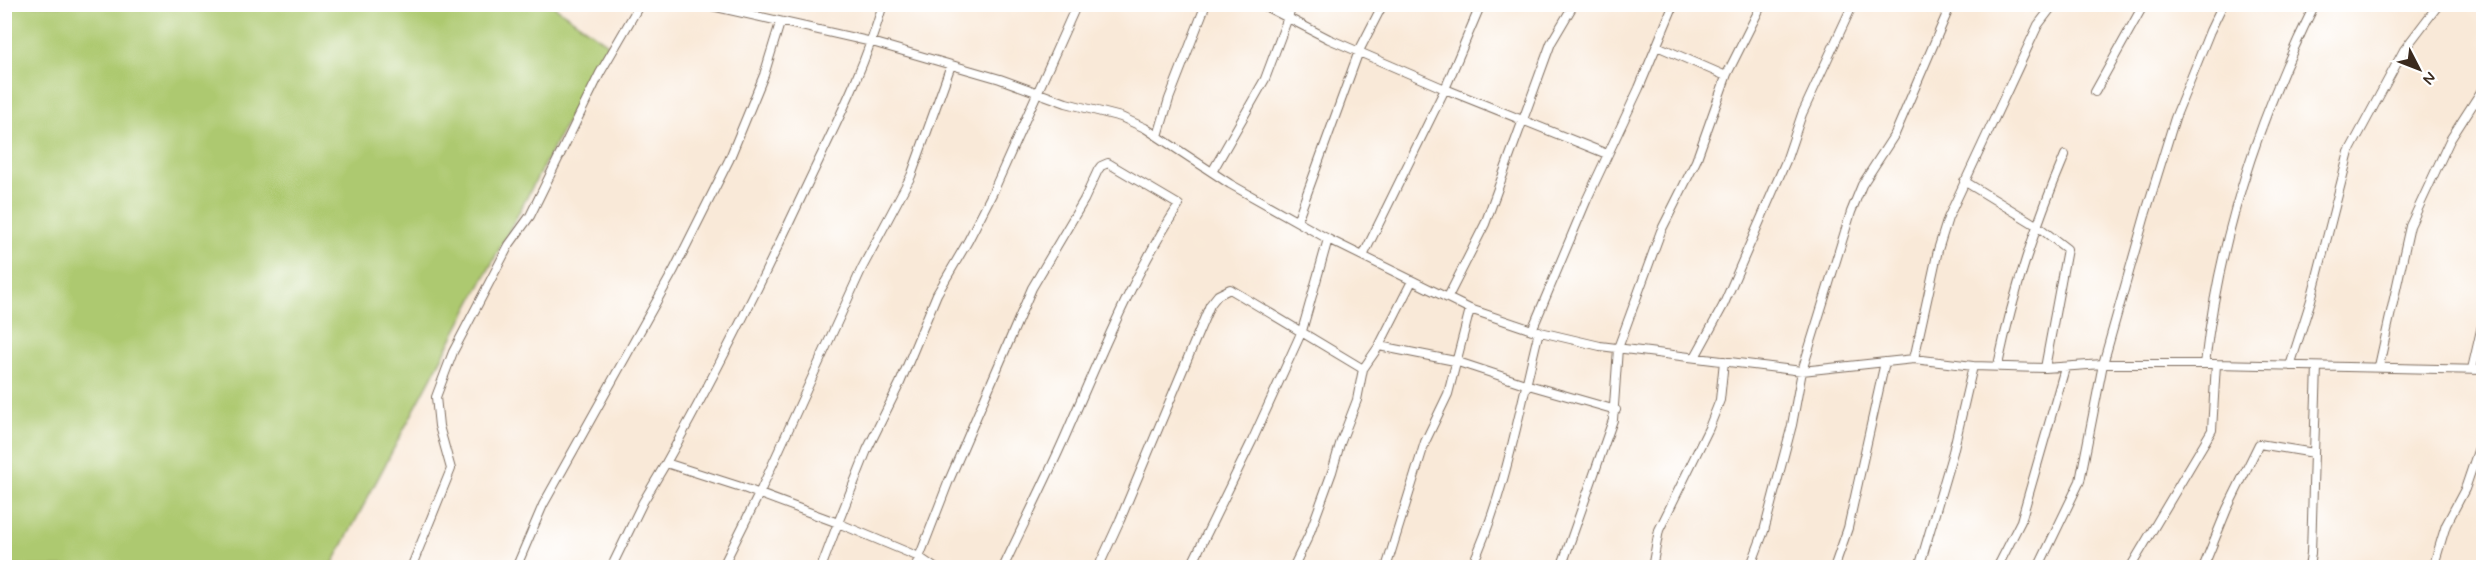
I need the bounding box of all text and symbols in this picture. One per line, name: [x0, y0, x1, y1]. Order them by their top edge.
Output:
north arrow: [2389, 39, 2449, 99]
text: N: [2418, 67, 2440, 89]

